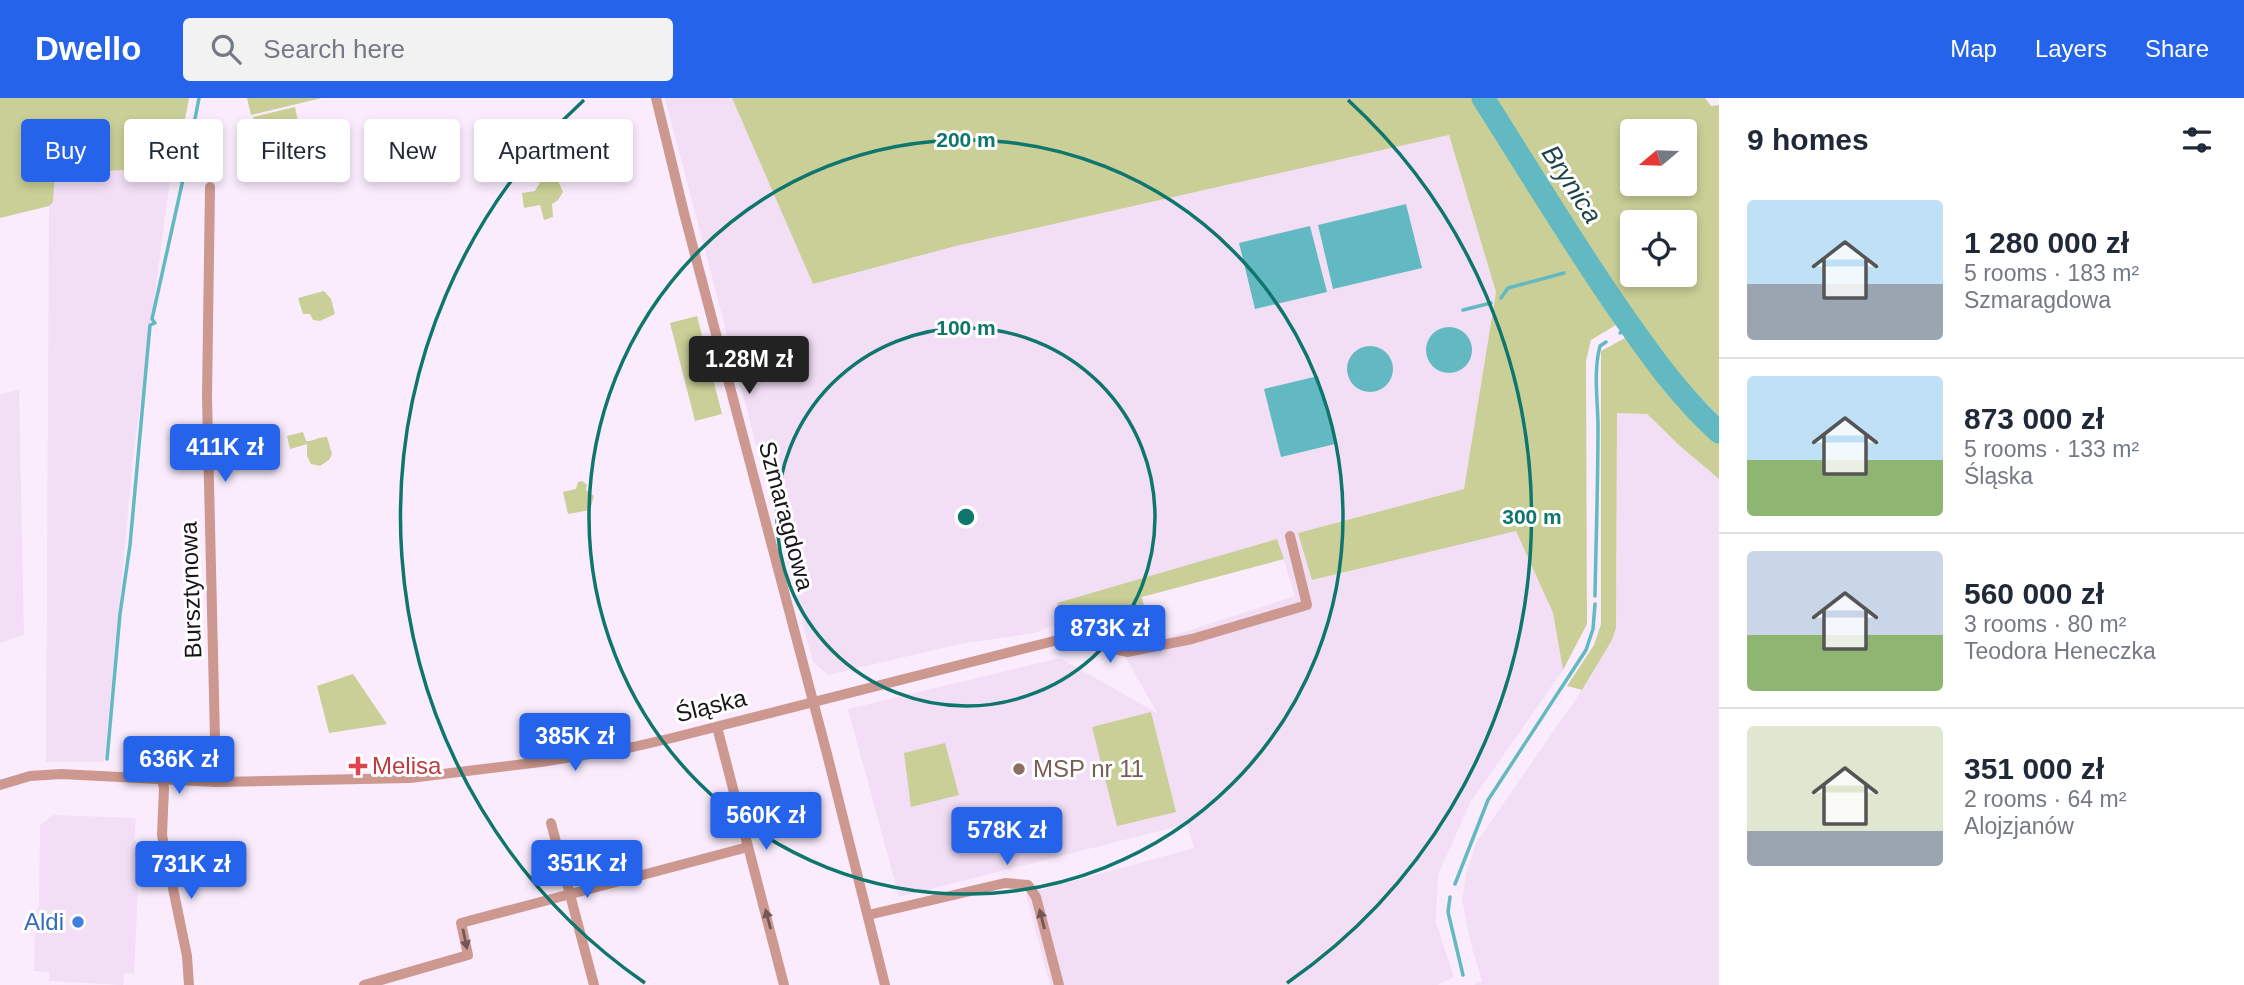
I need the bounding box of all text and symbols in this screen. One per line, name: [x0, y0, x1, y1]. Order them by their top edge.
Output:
search box: [183, 18, 673, 81]
text: Dwello: [35, 30, 141, 67]
icon: search: [207, 30, 245, 68]
text: Search here: [263, 34, 405, 64]
text: Map: [1950, 35, 1997, 62]
text: Layers: [2035, 35, 2107, 62]
text: Share: [2145, 35, 2209, 62]
chip: Buy: [21, 119, 110, 182]
chip: Rent: [124, 119, 223, 182]
chip: Filters: [237, 119, 350, 182]
chip: New: [364, 119, 460, 182]
chip: Apartment: [474, 119, 633, 182]
north arrow: [1620, 119, 1698, 196]
map controls: [1620, 119, 1697, 287]
icon: filters: [2178, 121, 2216, 159]
text: 9 homes: [1747, 123, 1869, 156]
text: 200 m: [936, 128, 996, 151]
water label: Brynica: [1536, 139, 1608, 229]
button: locate: [1620, 210, 1697, 287]
text: 1 280 000 zł: [1964, 226, 2129, 259]
icon: home: [1803, 228, 1887, 312]
text: 5 rooms · 183 m²: [1964, 260, 2139, 286]
text: Szmaragdowa: [1964, 287, 2111, 313]
text: 100 m: [936, 316, 996, 339]
pin: 1.28M zł: [677, 336, 821, 396]
text: 1.28M zł: [705, 346, 793, 372]
text: 873 000 zł: [1964, 402, 2104, 435]
icon: home: [1803, 404, 1887, 488]
pin: 411K zł: [160, 424, 290, 484]
text: 411K zł: [186, 434, 264, 460]
text: 5 rooms · 133 m²: [1964, 436, 2139, 462]
street label: Szmaragdowa: [754, 438, 820, 594]
text: Śląska: [1964, 463, 2033, 489]
centre of rings: [954, 505, 978, 529]
text: 300 m: [1502, 505, 1562, 528]
street label: Bursztynowa: [175, 520, 206, 659]
text: 560 000 zł: [1964, 577, 2104, 610]
icon: home: [1803, 579, 1887, 663]
pin: 873K zł: [1045, 606, 1175, 665]
text: 3 rooms · 80 m²: [1964, 611, 2126, 637]
text: 873K zł: [1070, 615, 1150, 641]
text: Teodora Heneczka: [1964, 638, 2156, 664]
street label: Śląska: [673, 684, 750, 727]
pin: 385K zł: [510, 714, 640, 773]
text: 385K zł: [535, 723, 615, 749]
pin: 636K zł: [114, 736, 244, 796]
text: 636K zł: [139, 746, 219, 772]
place label: Melisa: [372, 752, 442, 779]
text: 351 000 zł: [1964, 752, 2104, 785]
icon: home: [1803, 754, 1887, 838]
place label: MSP nr 11: [1033, 755, 1144, 782]
marker: Melisa: [350, 758, 366, 774]
marker: MSP nr 11: [1011, 761, 1027, 777]
text: 2 rooms · 64 m²: [1964, 786, 2126, 812]
pin: 560K zł: [701, 792, 831, 852]
text: 560K zł: [726, 802, 806, 828]
pin: 578K zł: [942, 808, 1072, 867]
text: Alojzjanów: [1964, 813, 2074, 839]
text: 578K zł: [967, 817, 1047, 843]
pin: 351K zł: [522, 840, 652, 900]
pin: 731K zł: [126, 842, 256, 901]
text: 351K zł: [547, 850, 627, 876]
text: 731K zł: [151, 851, 231, 877]
place label: Aldi: [24, 908, 64, 935]
one-way arrow: [762, 908, 772, 929]
one-way arrow: [1036, 908, 1047, 930]
marker: Aldi: [70, 914, 86, 930]
one-way arrow: [459, 928, 470, 950]

